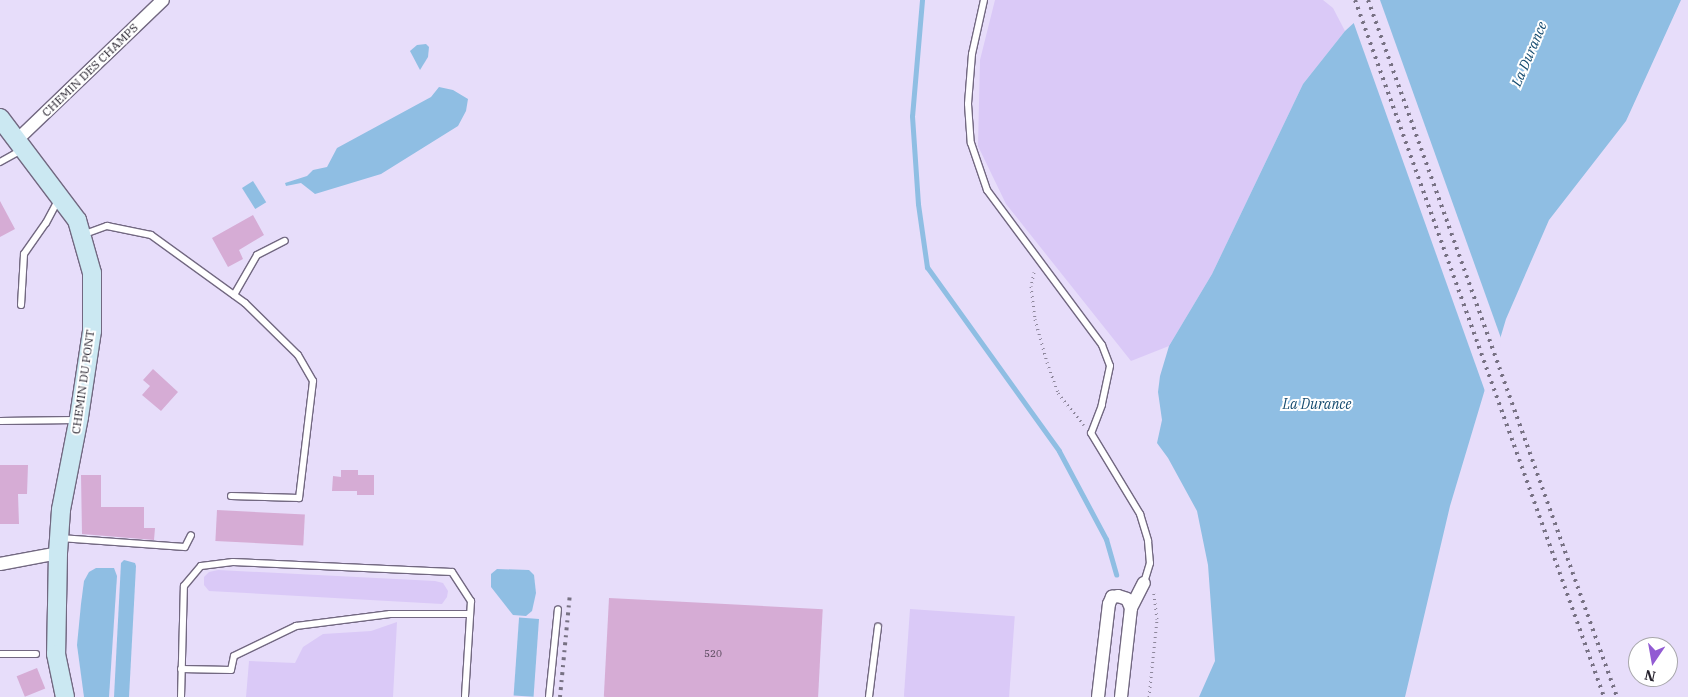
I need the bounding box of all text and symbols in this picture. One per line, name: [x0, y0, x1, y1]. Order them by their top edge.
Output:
water label: La Durance: [1508, 19, 1550, 89]
street label: CHEMIN DES CHAMPS: [39, 20, 141, 120]
street label: CHEMIN DU PONT: [69, 329, 97, 435]
water label: La Durance: [1283, 396, 1351, 412]
north arrow: [1628, 637, 1678, 687]
house number: 520: [704, 648, 722, 660]
text: N: [1643, 666, 1657, 686]

